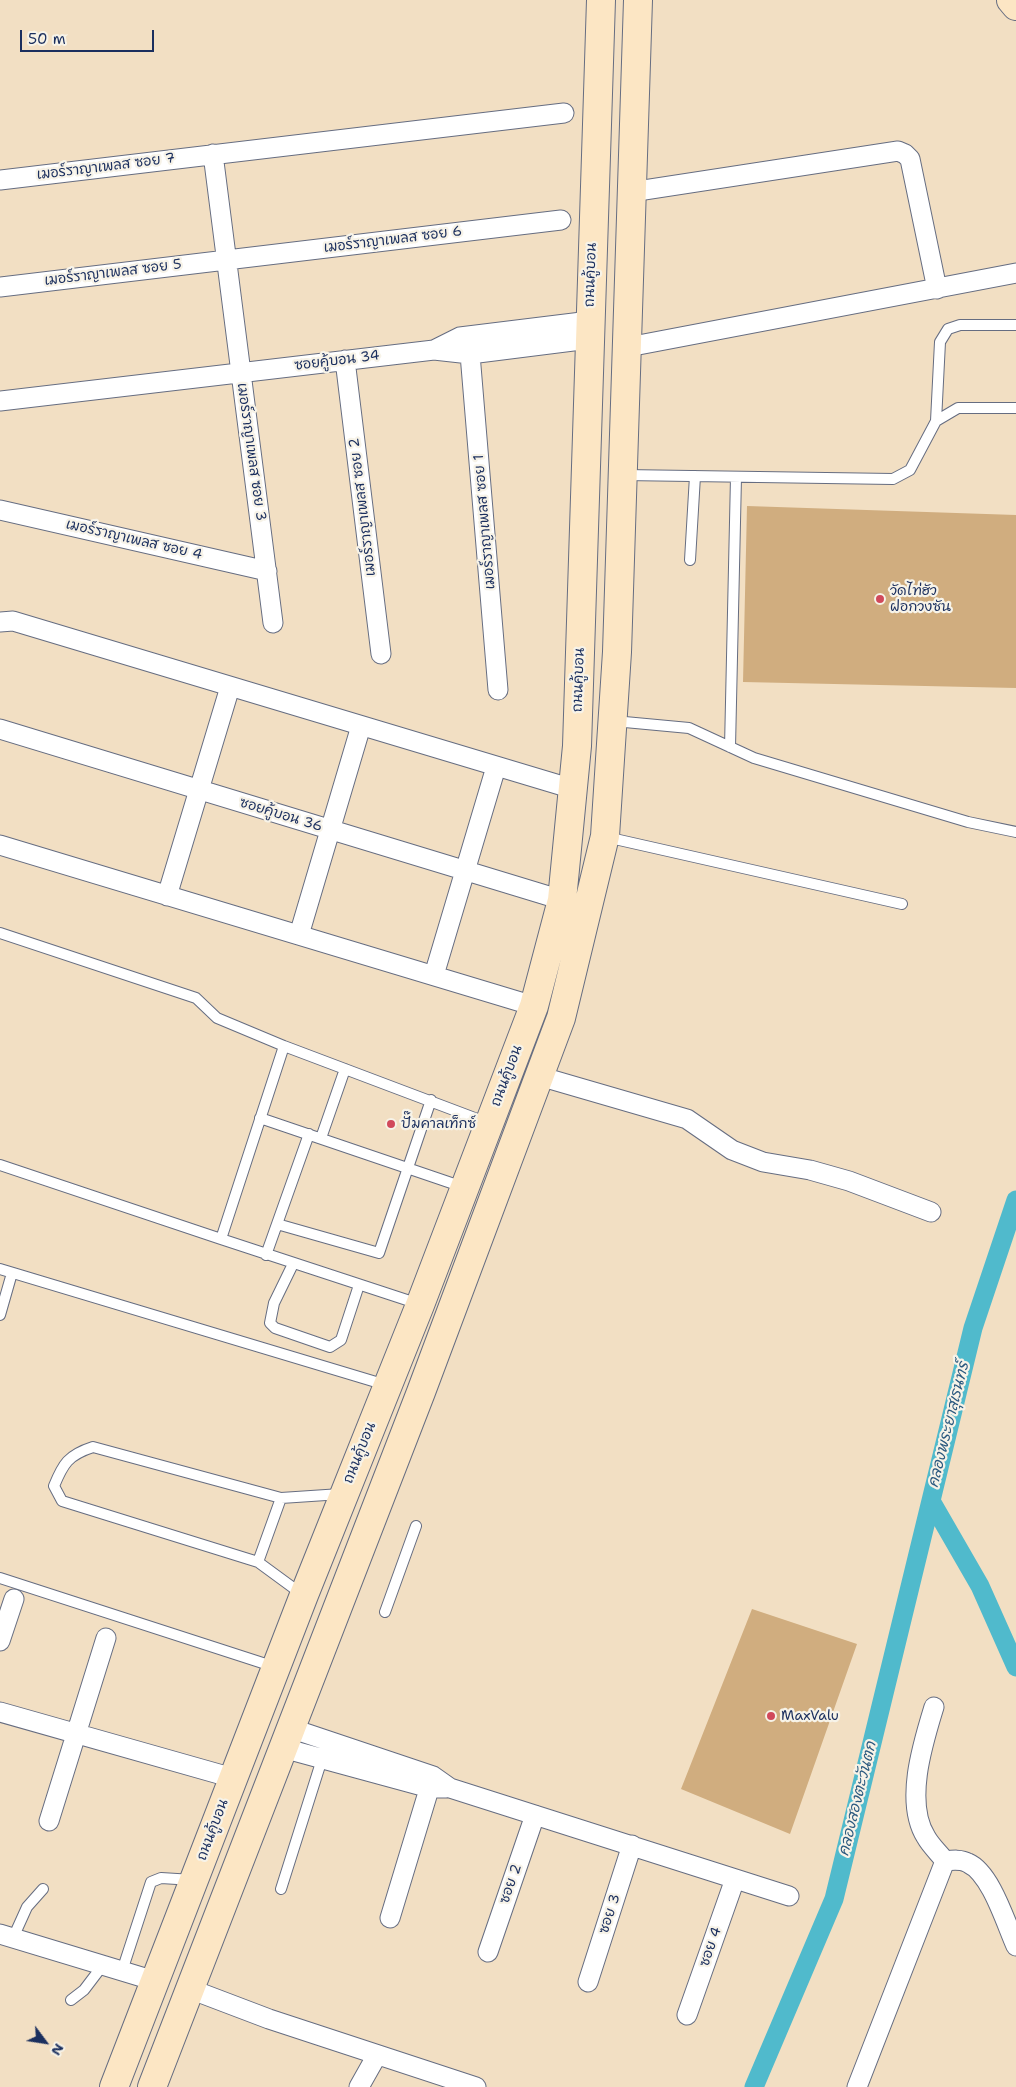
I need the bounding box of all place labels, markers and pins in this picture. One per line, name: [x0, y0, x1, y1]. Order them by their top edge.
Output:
place label: วัดไท่ฮัว ฝอกวงซัน: [890, 583, 951, 616]
marker: วัดไท่ฮัว ฝอกวงซัน: [874, 593, 886, 605]
place label: ปั๊มคาลเท็กซ์: [401, 1116, 476, 1132]
marker: ปั๊มคาลเท็กซ์: [385, 1118, 397, 1130]
place label: MaxValu: [781, 1708, 839, 1724]
marker: MaxValu: [765, 1710, 777, 1722]

